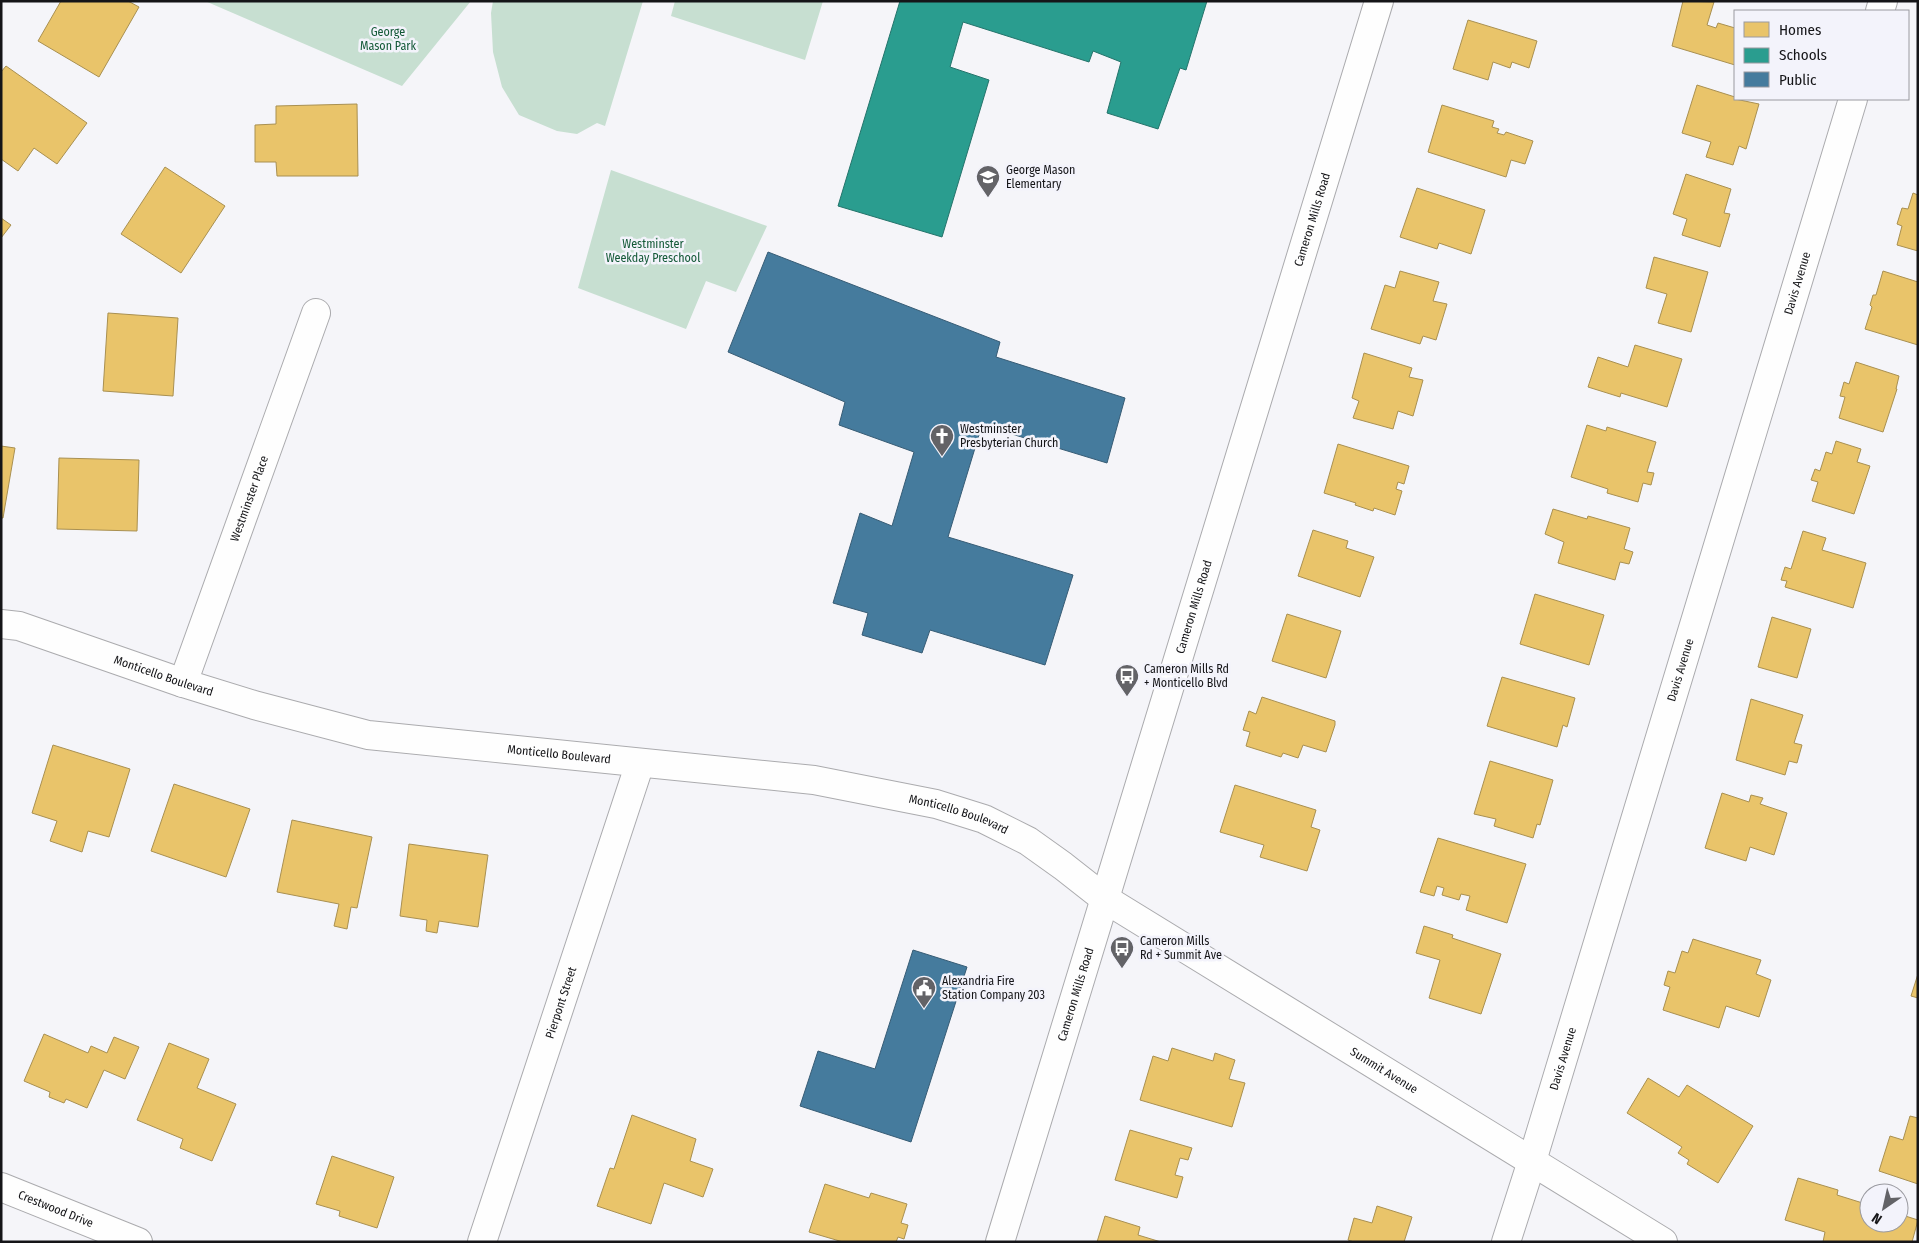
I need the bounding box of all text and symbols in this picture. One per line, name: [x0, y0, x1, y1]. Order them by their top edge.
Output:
legend: [1734, 10, 1909, 100]
text: Homes: [1779, 21, 1821, 39]
park label: George Mason Park: [360, 25, 417, 53]
text: Schools: [1779, 46, 1827, 64]
text: Public: [1779, 71, 1817, 89]
place label: George Mason Elementary: [1006, 163, 1075, 191]
school or university icon: George Mason Elementary: [975, 164, 1001, 198]
street label: Cameron Mills Road: [1291, 171, 1333, 268]
park label: Westminster Weekday Preschool: [606, 237, 700, 265]
street label: Davis Avenue: [1781, 250, 1813, 316]
place label: Westminster Presbyterian Church: [960, 422, 1058, 450]
church icon: Westminster Presbyterian Church: [929, 423, 955, 457]
street label: Westminster Place: [227, 454, 271, 543]
street label: Cameron Mills Road: [1173, 558, 1215, 655]
street label: Davis Avenue: [1664, 637, 1697, 703]
street label: Monticello Boulevard: [112, 653, 215, 699]
place label: Cameron Mills Rd + Monticello Blvd: [1144, 662, 1229, 690]
bus stop icon: Cameron Mills Rd + Monticello Blvd: [1114, 663, 1140, 697]
street label: Monticello Boulevard: [507, 742, 612, 766]
street label: Monticello Boulevard: [908, 792, 1011, 837]
place label: Cameron Mills Rd + Summit Ave: [1140, 934, 1222, 962]
bus stop icon: Cameron Mills Rd + Summit Ave: [1109, 935, 1135, 969]
street label: Cameron Mills Road: [1055, 946, 1097, 1043]
street label: Pierpont Street: [543, 965, 579, 1040]
place label: Alexandria Fire Station Company 203: [942, 974, 1045, 1002]
public building icon: Alexandria Fire Station Company 203: [911, 975, 937, 1009]
street label: Davis Avenue: [1547, 1025, 1579, 1092]
street label: Summit Avenue: [1348, 1045, 1420, 1097]
north arrow: [1859, 1183, 1909, 1233]
street label: Crestwood Drive: [16, 1188, 96, 1230]
text: N: [1869, 1209, 1885, 1228]

